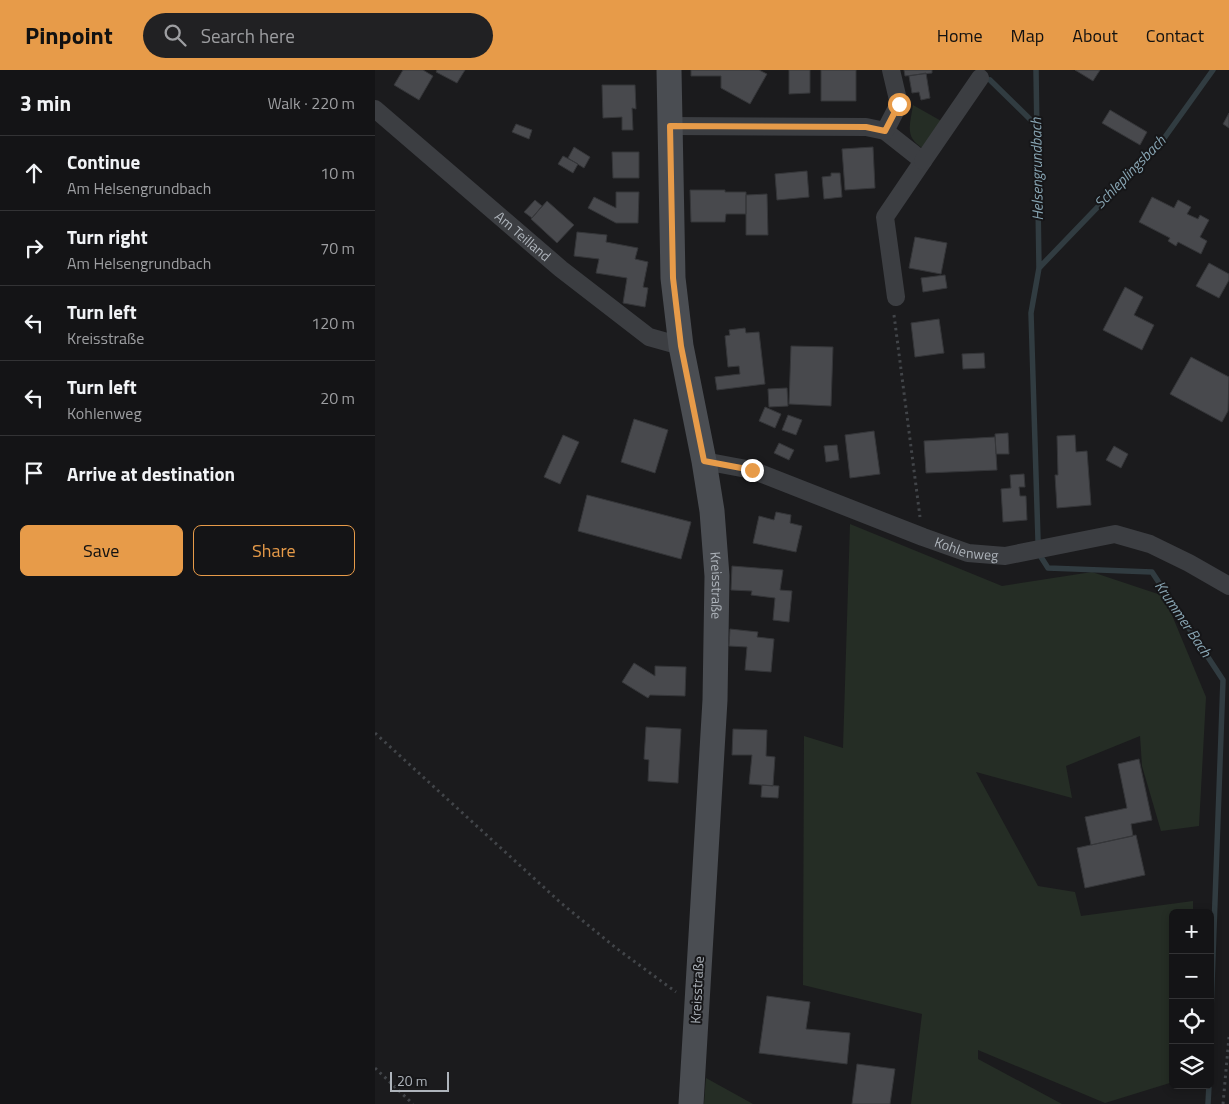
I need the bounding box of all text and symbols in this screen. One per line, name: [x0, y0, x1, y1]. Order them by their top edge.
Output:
search box: [143, 13, 493, 58]
text: Pinpoint: [25, 17, 113, 53]
icon: search: [161, 21, 189, 49]
text: Search here: [201, 21, 295, 50]
text: Home: [937, 22, 983, 49]
text: Map: [1011, 22, 1044, 49]
text: About: [1072, 22, 1118, 49]
text: Contact: [1146, 22, 1204, 49]
text: 3 min: [20, 87, 71, 119]
text: Walk · 220 m: [267, 91, 355, 115]
route start: [888, 93, 911, 116]
water label: Helsengrundbach: [1024, 117, 1049, 221]
water label: Schleplingsbach: [1089, 129, 1171, 214]
text: Continue: [67, 147, 140, 176]
icon: ahead: [20, 159, 48, 187]
text: 10 m: [320, 161, 355, 185]
text: Am Helsengrundbach: [67, 176, 211, 200]
street label: Am Teilland: [491, 206, 556, 266]
text: Turn right: [67, 222, 148, 251]
icon: right: [20, 234, 48, 262]
text: 70 m: [320, 236, 355, 260]
text: Am Helsengrundbach: [67, 251, 211, 275]
text: Turn left: [67, 297, 137, 326]
icon: left: [20, 309, 48, 337]
text: 120 m: [311, 311, 355, 335]
text: Kreisstraße: [67, 326, 144, 350]
text: Turn left: [67, 372, 137, 401]
icon: left: [20, 384, 48, 412]
text: 20 m: [320, 386, 355, 410]
text: Kohlenweg: [67, 401, 142, 425]
icon: arrive: [20, 459, 48, 487]
text: Arrive at destination: [67, 459, 235, 488]
route end: [741, 459, 764, 482]
button: Save: [20, 525, 183, 576]
button: Share: [193, 525, 355, 576]
street label: Kohlenweg: [932, 531, 999, 565]
street label: Kreisstraße: [705, 551, 728, 619]
water label: Krummer Bach: [1149, 576, 1218, 662]
map controls: [1169, 909, 1214, 1089]
button: +: [1169, 909, 1214, 954]
button: −: [1169, 954, 1214, 999]
street label: Kreisstraße: [684, 956, 709, 1024]
button: locate: [1169, 999, 1214, 1044]
button: layers: [1169, 1044, 1214, 1089]
scale bar: [390, 1069, 449, 1092]
text: 20 m: [397, 1070, 427, 1091]

